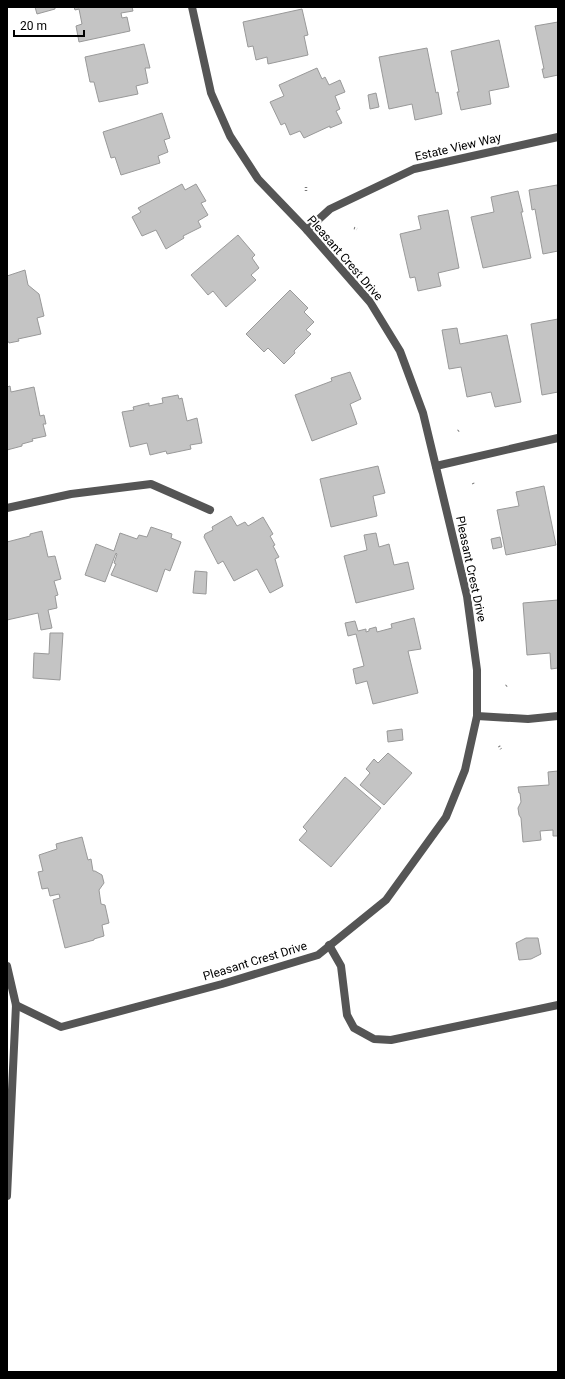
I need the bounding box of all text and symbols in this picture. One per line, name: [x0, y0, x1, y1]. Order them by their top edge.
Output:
scale bar: [14, 12, 84, 38]
text: 20 m: [20, 19, 47, 33]
street label: Estate View Way: [413, 130, 503, 164]
street label: Pleasant Crest Drive: [304, 213, 386, 303]
street label: Pleasant Crest Drive: [453, 515, 489, 623]
street label: Pleasant Crest Drive: [201, 939, 309, 983]

